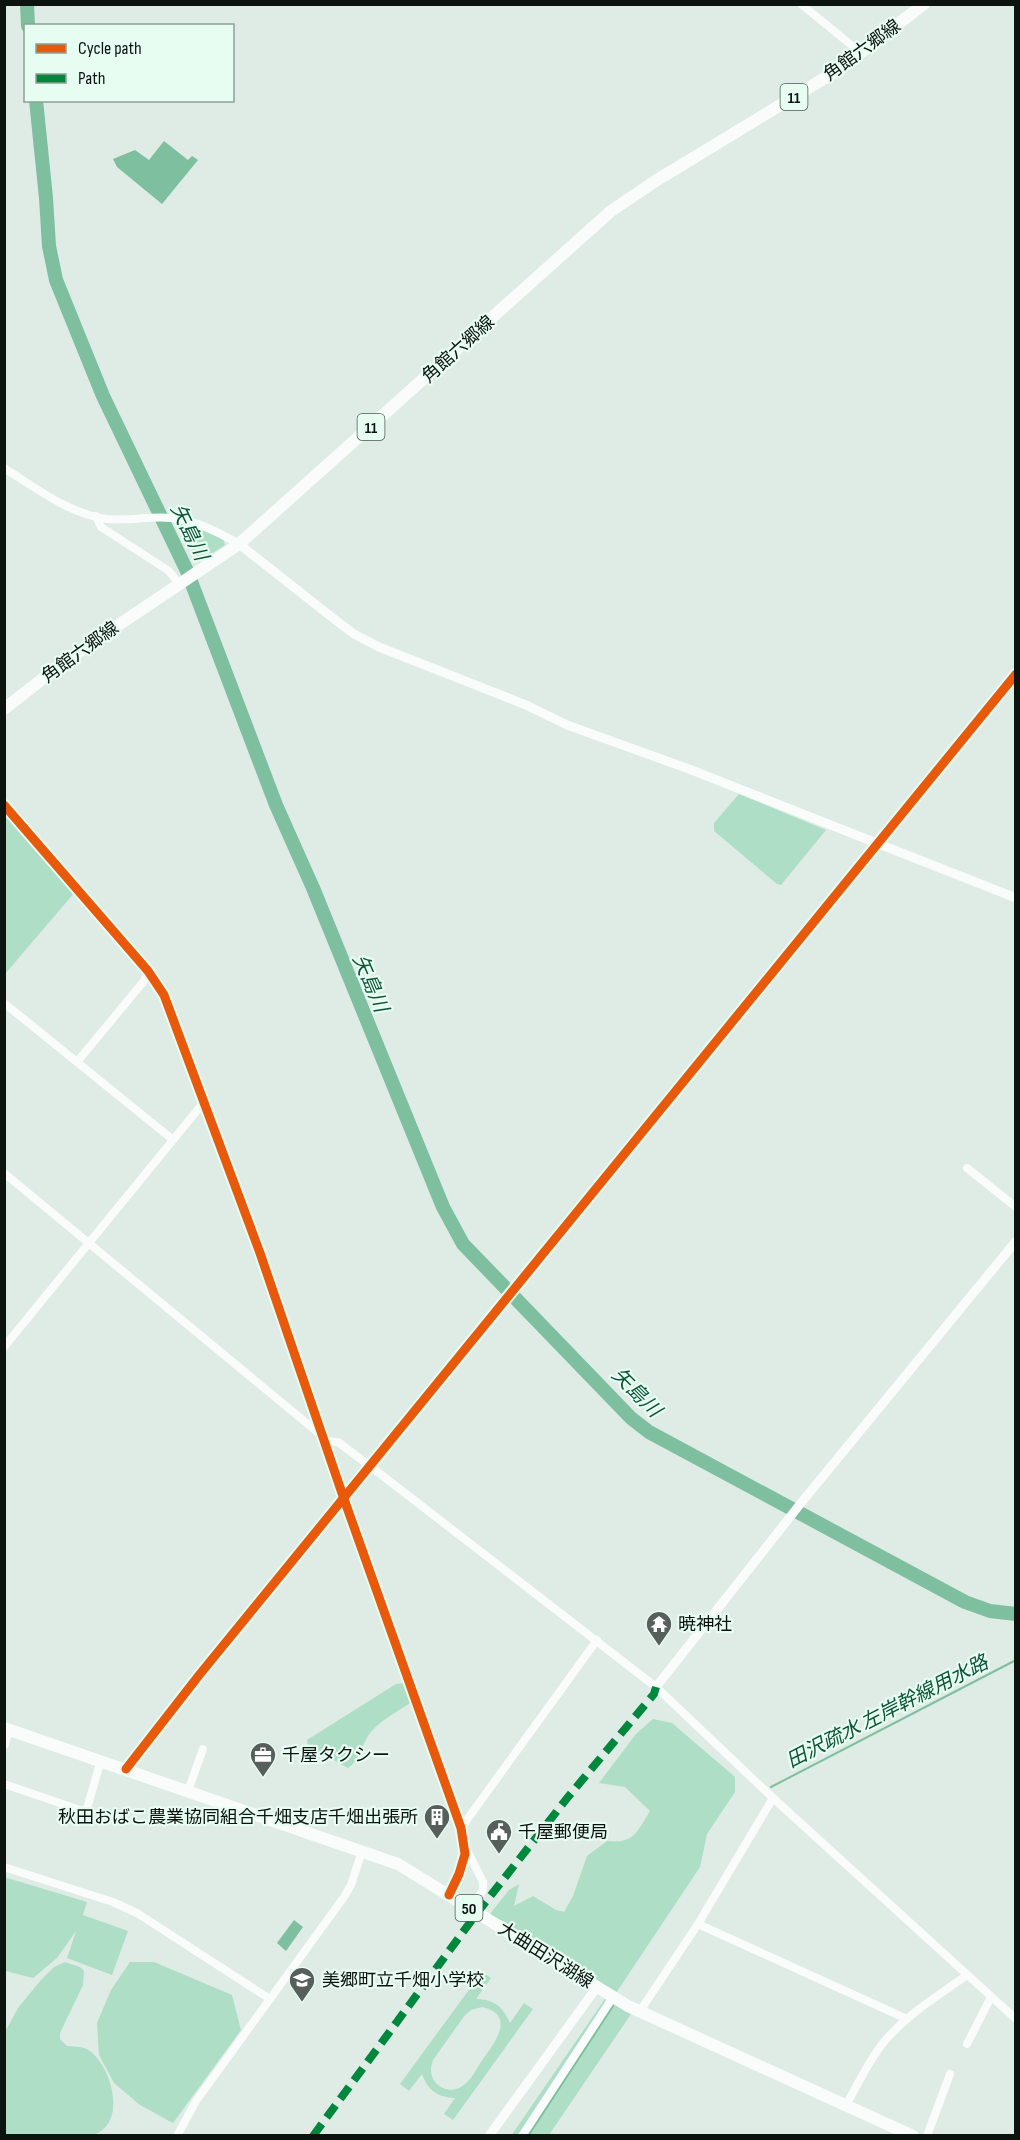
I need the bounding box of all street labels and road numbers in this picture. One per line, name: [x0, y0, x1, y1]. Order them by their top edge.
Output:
street label: 角館六郷線: [820, 15, 905, 85]
road number: 11: [780, 84, 808, 110]
street label: 角館六郷線: [418, 311, 499, 387]
road number: 11: [358, 414, 385, 440]
street label: 角館六郷線: [38, 617, 123, 687]
road number: 50: [456, 1895, 482, 1921]
street label: 大曲田沢湖線: [494, 1918, 597, 1993]

